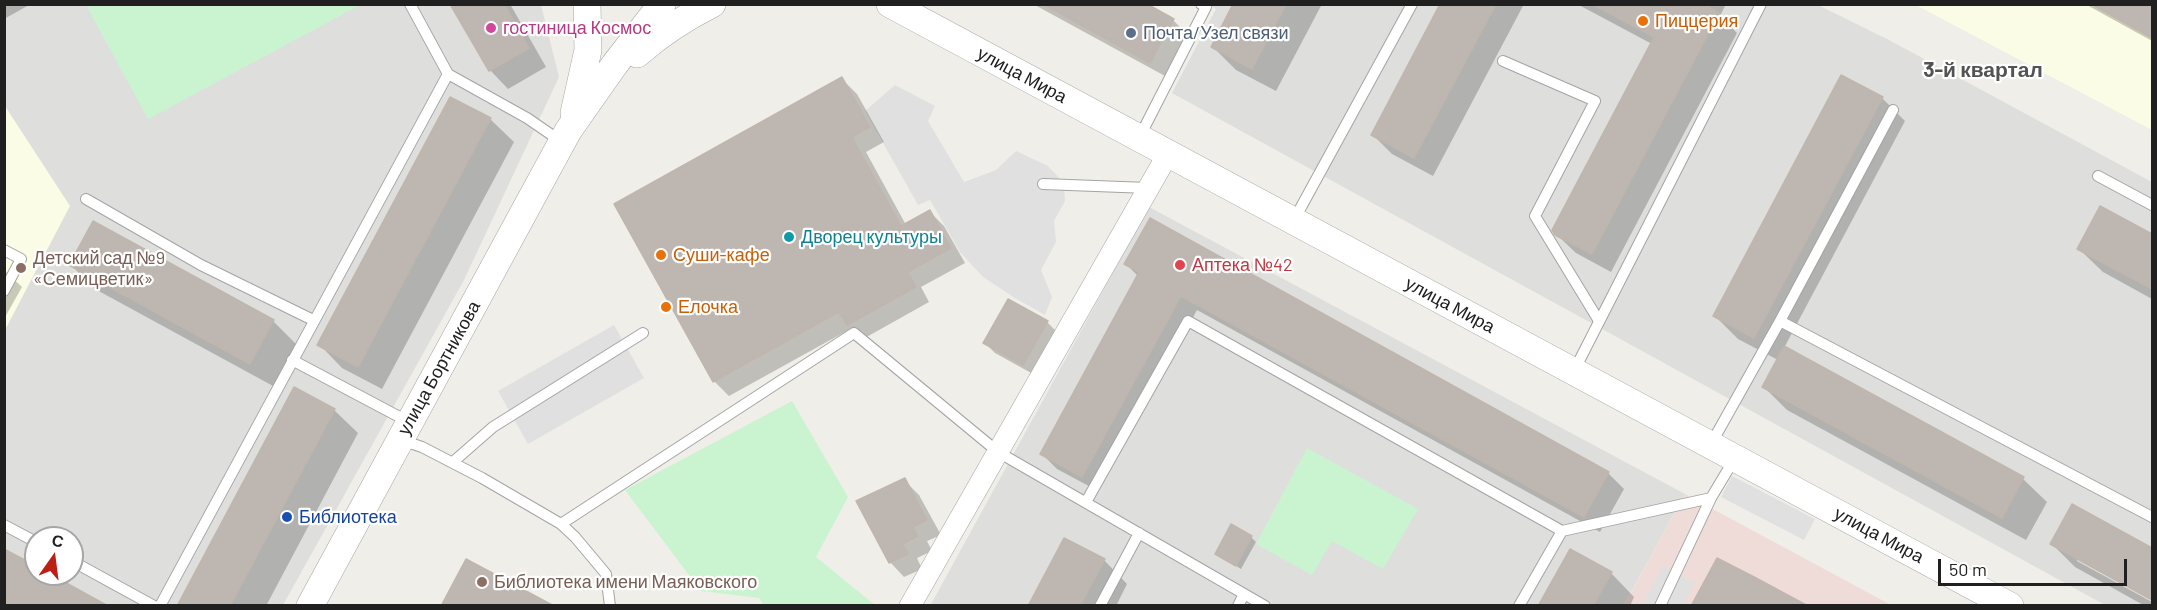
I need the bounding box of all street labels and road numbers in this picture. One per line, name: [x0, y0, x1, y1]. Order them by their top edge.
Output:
street label: улица Мира: [974, 42, 1070, 108]
street label: улица Мира: [1402, 272, 1498, 338]
street label: улица Бортникова: [393, 297, 485, 439]
street label: улица Мира: [1831, 502, 1927, 568]

